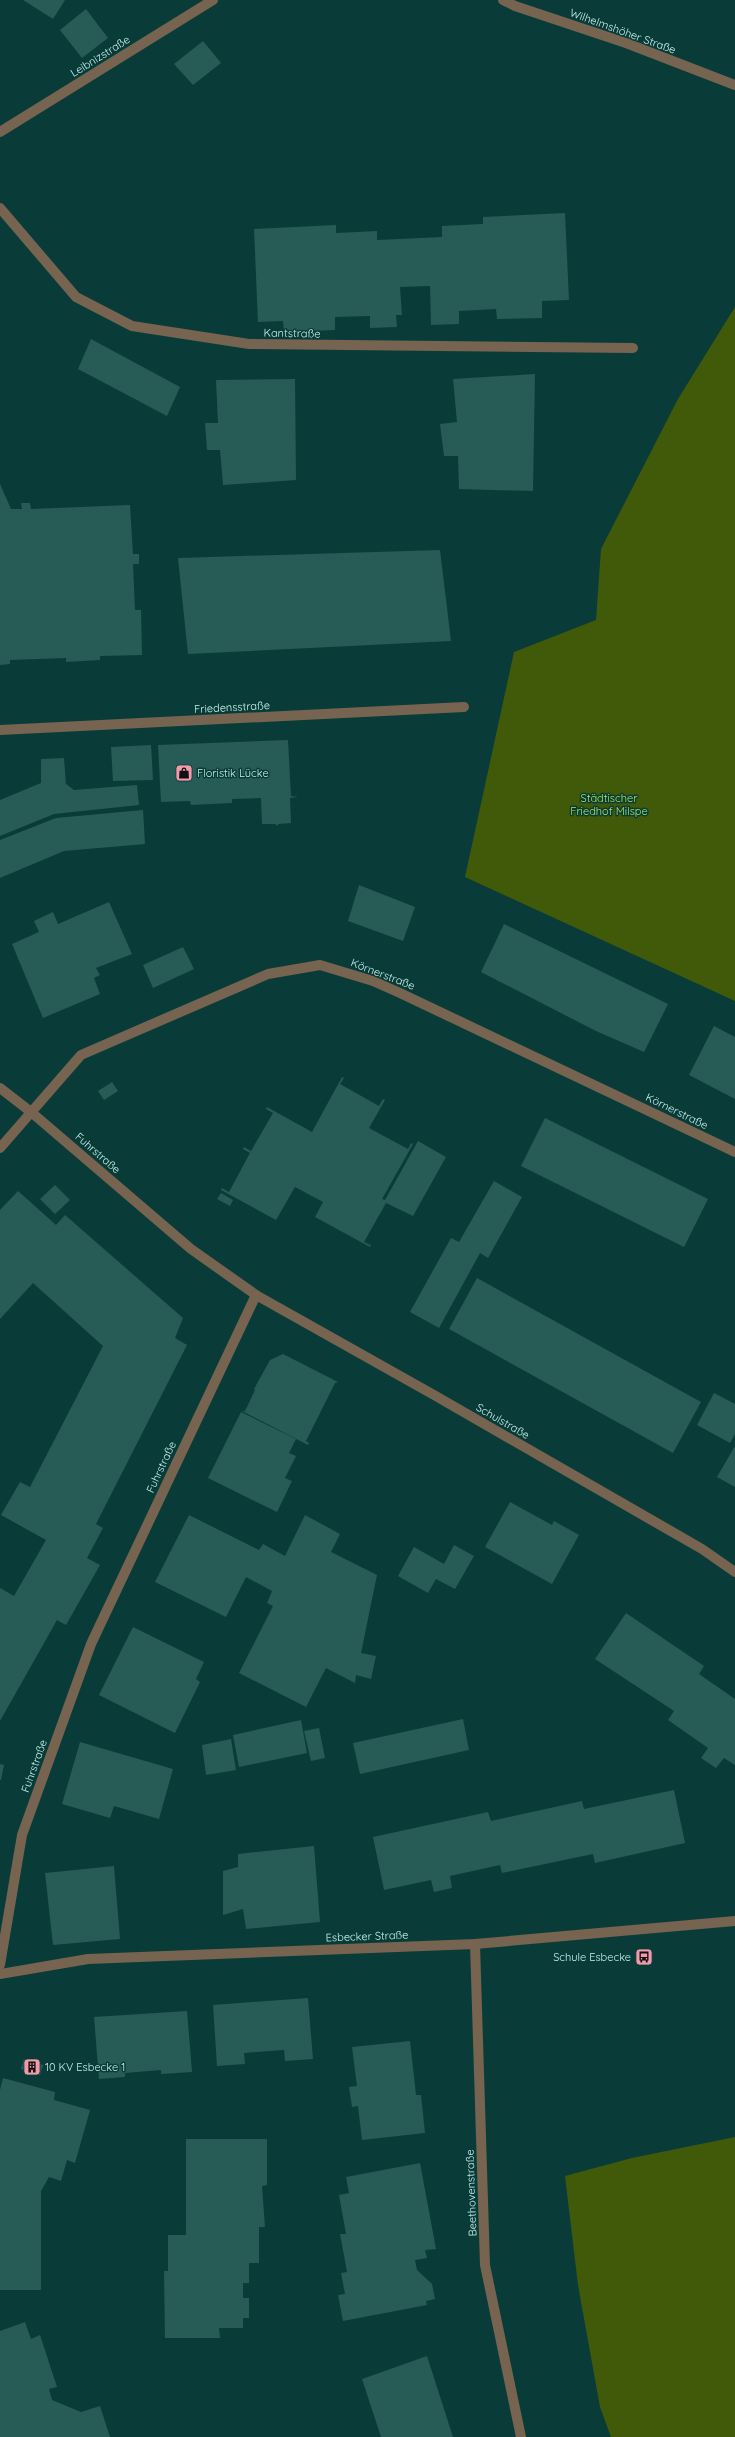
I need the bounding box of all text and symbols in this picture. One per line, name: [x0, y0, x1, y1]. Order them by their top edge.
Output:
street label: Wilhelmshöher Straße: [568, 5, 678, 57]
street label: Leibnizstraße: [68, 32, 132, 80]
street label: Kantstraße: [263, 326, 321, 340]
street label: Friedensstraße: [194, 698, 270, 716]
shop icon: Floristik Lücke: [174, 763, 194, 783]
place label: Floristik Lücke: [197, 766, 269, 780]
park label: Städtischer Friedhof Milspe: [570, 791, 648, 818]
street label: Körnerstraße: [349, 955, 417, 993]
street label: Körnerstraße: [644, 1090, 710, 1132]
street label: Fuhrstraße: [73, 1130, 123, 1176]
street label: Schulstraße: [474, 1400, 532, 1442]
street label: Fuhrstraße: [143, 1439, 179, 1495]
street label: Fuhrstraße: [18, 1738, 50, 1794]
street label: Esbecker Straße: [325, 1928, 409, 1944]
bus stop icon: Schule Esbecke: [634, 1947, 654, 1967]
place label: Schule Esbecke: [553, 1950, 631, 1964]
building icon: 10 KV Esbecke 1: [22, 2057, 42, 2077]
place label: 10 KV Esbecke 1: [45, 2060, 125, 2074]
street label: Beethovenstraße: [462, 2149, 480, 2237]

